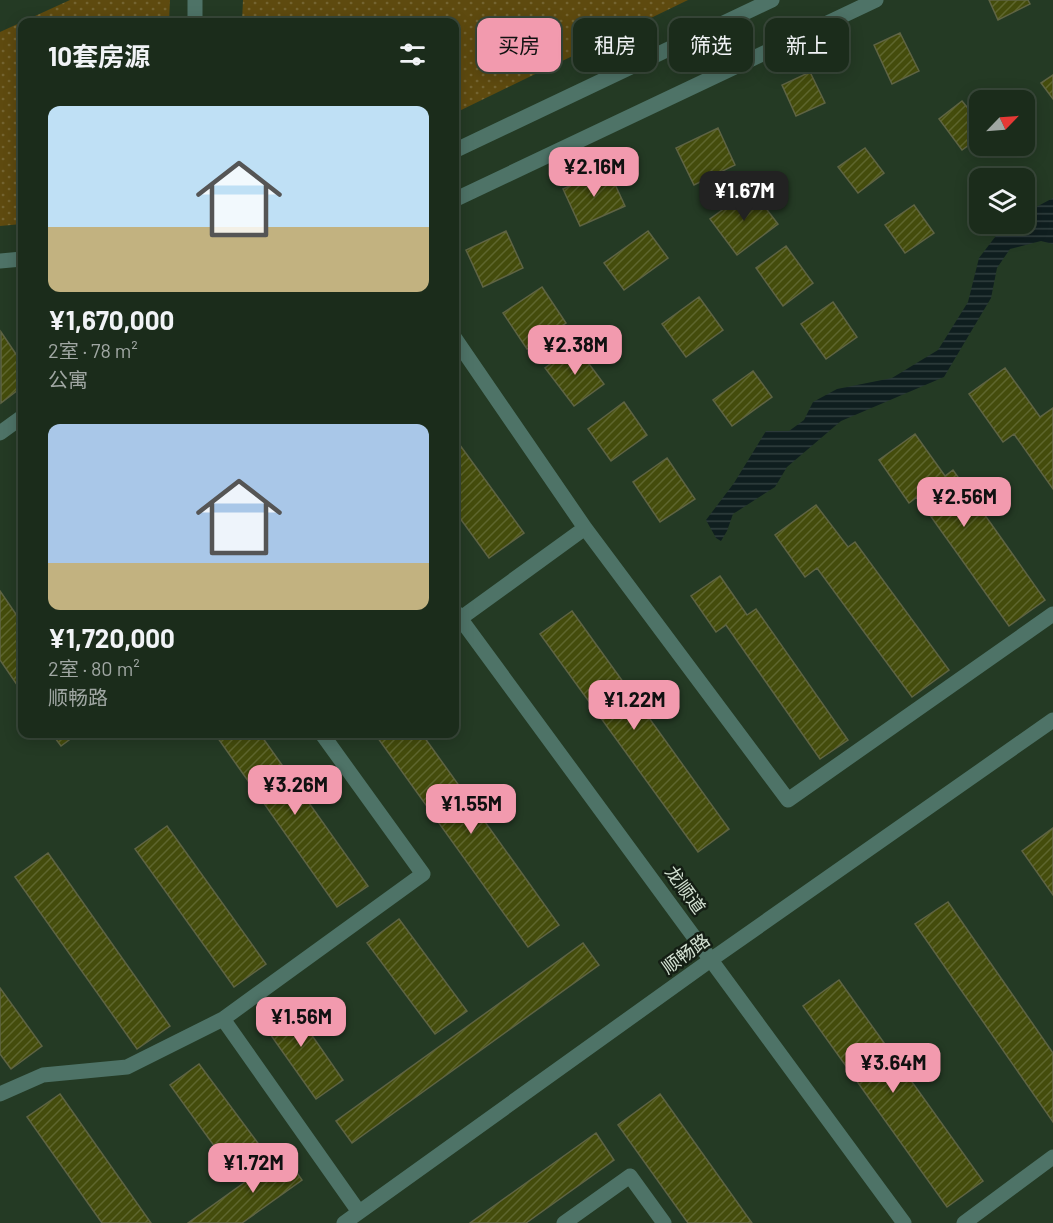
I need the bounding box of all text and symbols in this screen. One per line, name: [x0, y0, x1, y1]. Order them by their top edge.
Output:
chip: 买房: [477, 18, 561, 72]
chip: 租房: [573, 18, 657, 72]
chip: 筛选: [669, 18, 753, 72]
chip: 新上: [765, 18, 849, 72]
icon: filters: [396, 38, 429, 71]
text: 10套房源: [48, 40, 150, 71]
north arrow: [969, 90, 1035, 156]
map controls: [969, 90, 1035, 234]
icon: home: [185, 145, 293, 253]
pin: ¥2.16M: [545, 147, 643, 198]
text: ¥2.16M: [563, 154, 625, 178]
button: layers: [969, 168, 1035, 234]
pin: ¥1.67M: [695, 171, 793, 222]
text: ¥1.67M: [713, 178, 775, 202]
text: ¥1,670,000: [48, 304, 174, 335]
pin: ¥2.38M: [526, 325, 624, 376]
text: ¥2.38M: [542, 332, 608, 356]
text: 2室 · 78 m²: [48, 338, 138, 362]
text: 公寓: [48, 367, 88, 391]
icon: home: [185, 463, 293, 571]
pin: ¥2.56M: [915, 477, 1013, 528]
text: ¥2.56M: [931, 484, 997, 508]
text: ¥1,720,000: [48, 622, 175, 653]
text: 2室 · 80 m²: [48, 656, 140, 680]
pin: ¥1.22M: [585, 680, 683, 731]
text: 顺畅路: [48, 685, 108, 709]
text: ¥1.22M: [603, 687, 665, 711]
pin: ¥3.26M: [246, 765, 344, 816]
text: ¥3.26M: [262, 772, 328, 796]
pin: ¥1.55M: [422, 784, 520, 835]
text: ¥1.55M: [440, 791, 502, 815]
street label: 龙顺道: [661, 861, 711, 918]
street label: 顺畅路: [657, 928, 714, 978]
pin: ¥1.56M: [252, 997, 350, 1048]
text: ¥1.56M: [270, 1004, 332, 1028]
pin: ¥3.64M: [844, 1043, 942, 1094]
text: ¥3.64M: [859, 1050, 927, 1074]
pin: ¥1.72M: [204, 1143, 302, 1194]
text: ¥1.72M: [222, 1150, 284, 1174]

